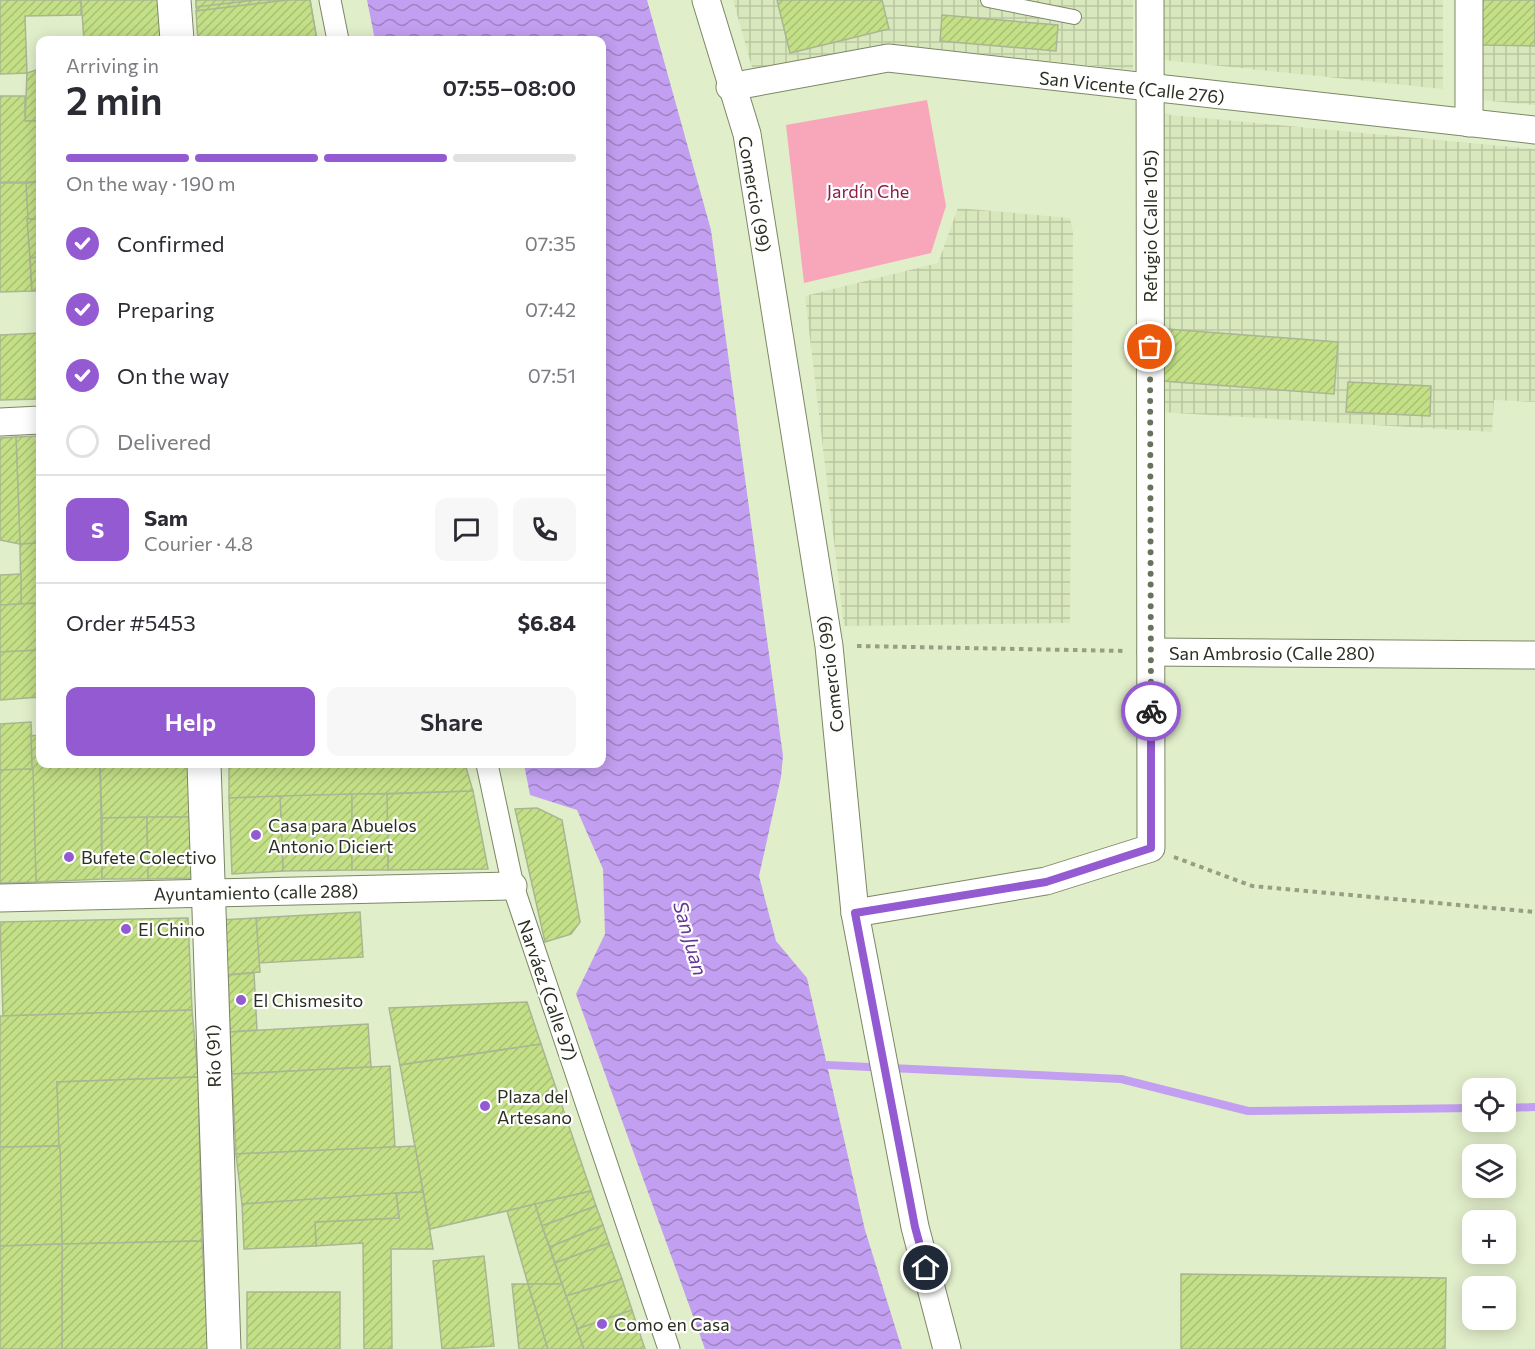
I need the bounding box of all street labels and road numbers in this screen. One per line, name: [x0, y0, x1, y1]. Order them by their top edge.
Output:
street label: San Vicente (Calle 276): [1038, 66, 1226, 108]
street label: Comercio (99): [734, 134, 776, 254]
street label: Refugio (Calle 105): [1139, 149, 1161, 303]
street label: Comercio (99): [812, 614, 848, 734]
street label: San Ambrosio (Calle 280): [1169, 642, 1375, 664]
street label: Ayuntamiento (calle 288): [153, 879, 359, 905]
street label: Narváez (Calle 97): [514, 917, 582, 1063]
street label: Río (91): [201, 1024, 225, 1088]

